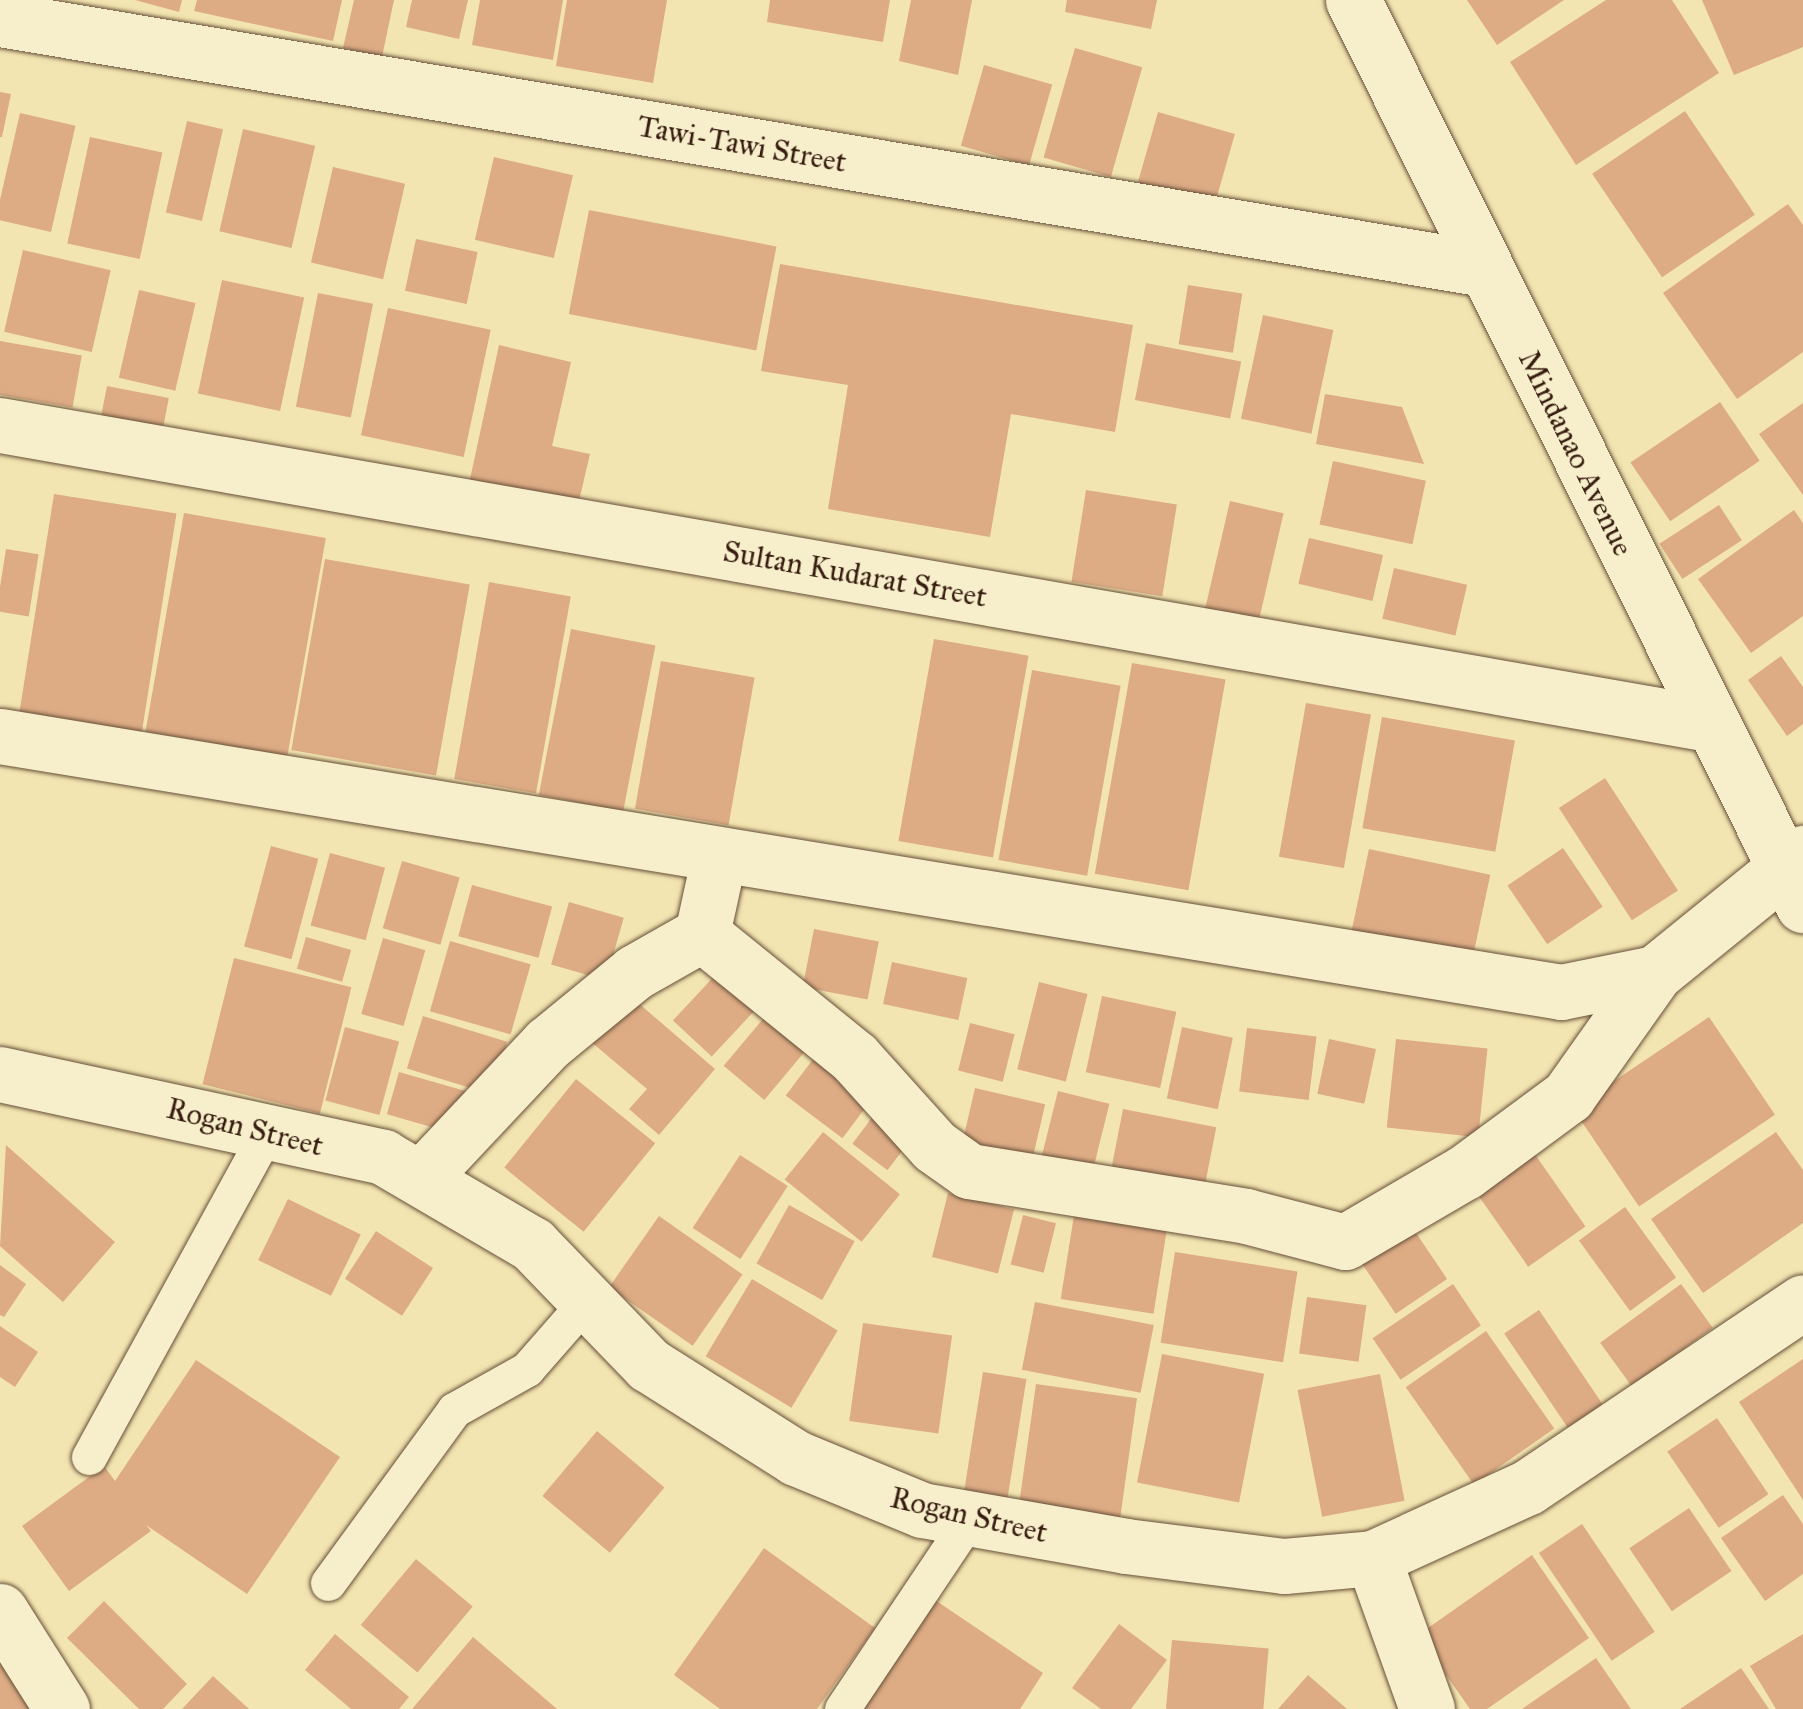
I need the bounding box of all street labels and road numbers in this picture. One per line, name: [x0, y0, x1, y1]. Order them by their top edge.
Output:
street label: Tawi-Tawi Street: [635, 108, 849, 180]
street label: Mindanao Avenue: [1511, 344, 1641, 562]
street label: Sultan Kudarat Street: [720, 533, 990, 615]
street label: Rogan Street: [163, 1090, 327, 1164]
street label: Rogan Street: [887, 1479, 1051, 1551]

